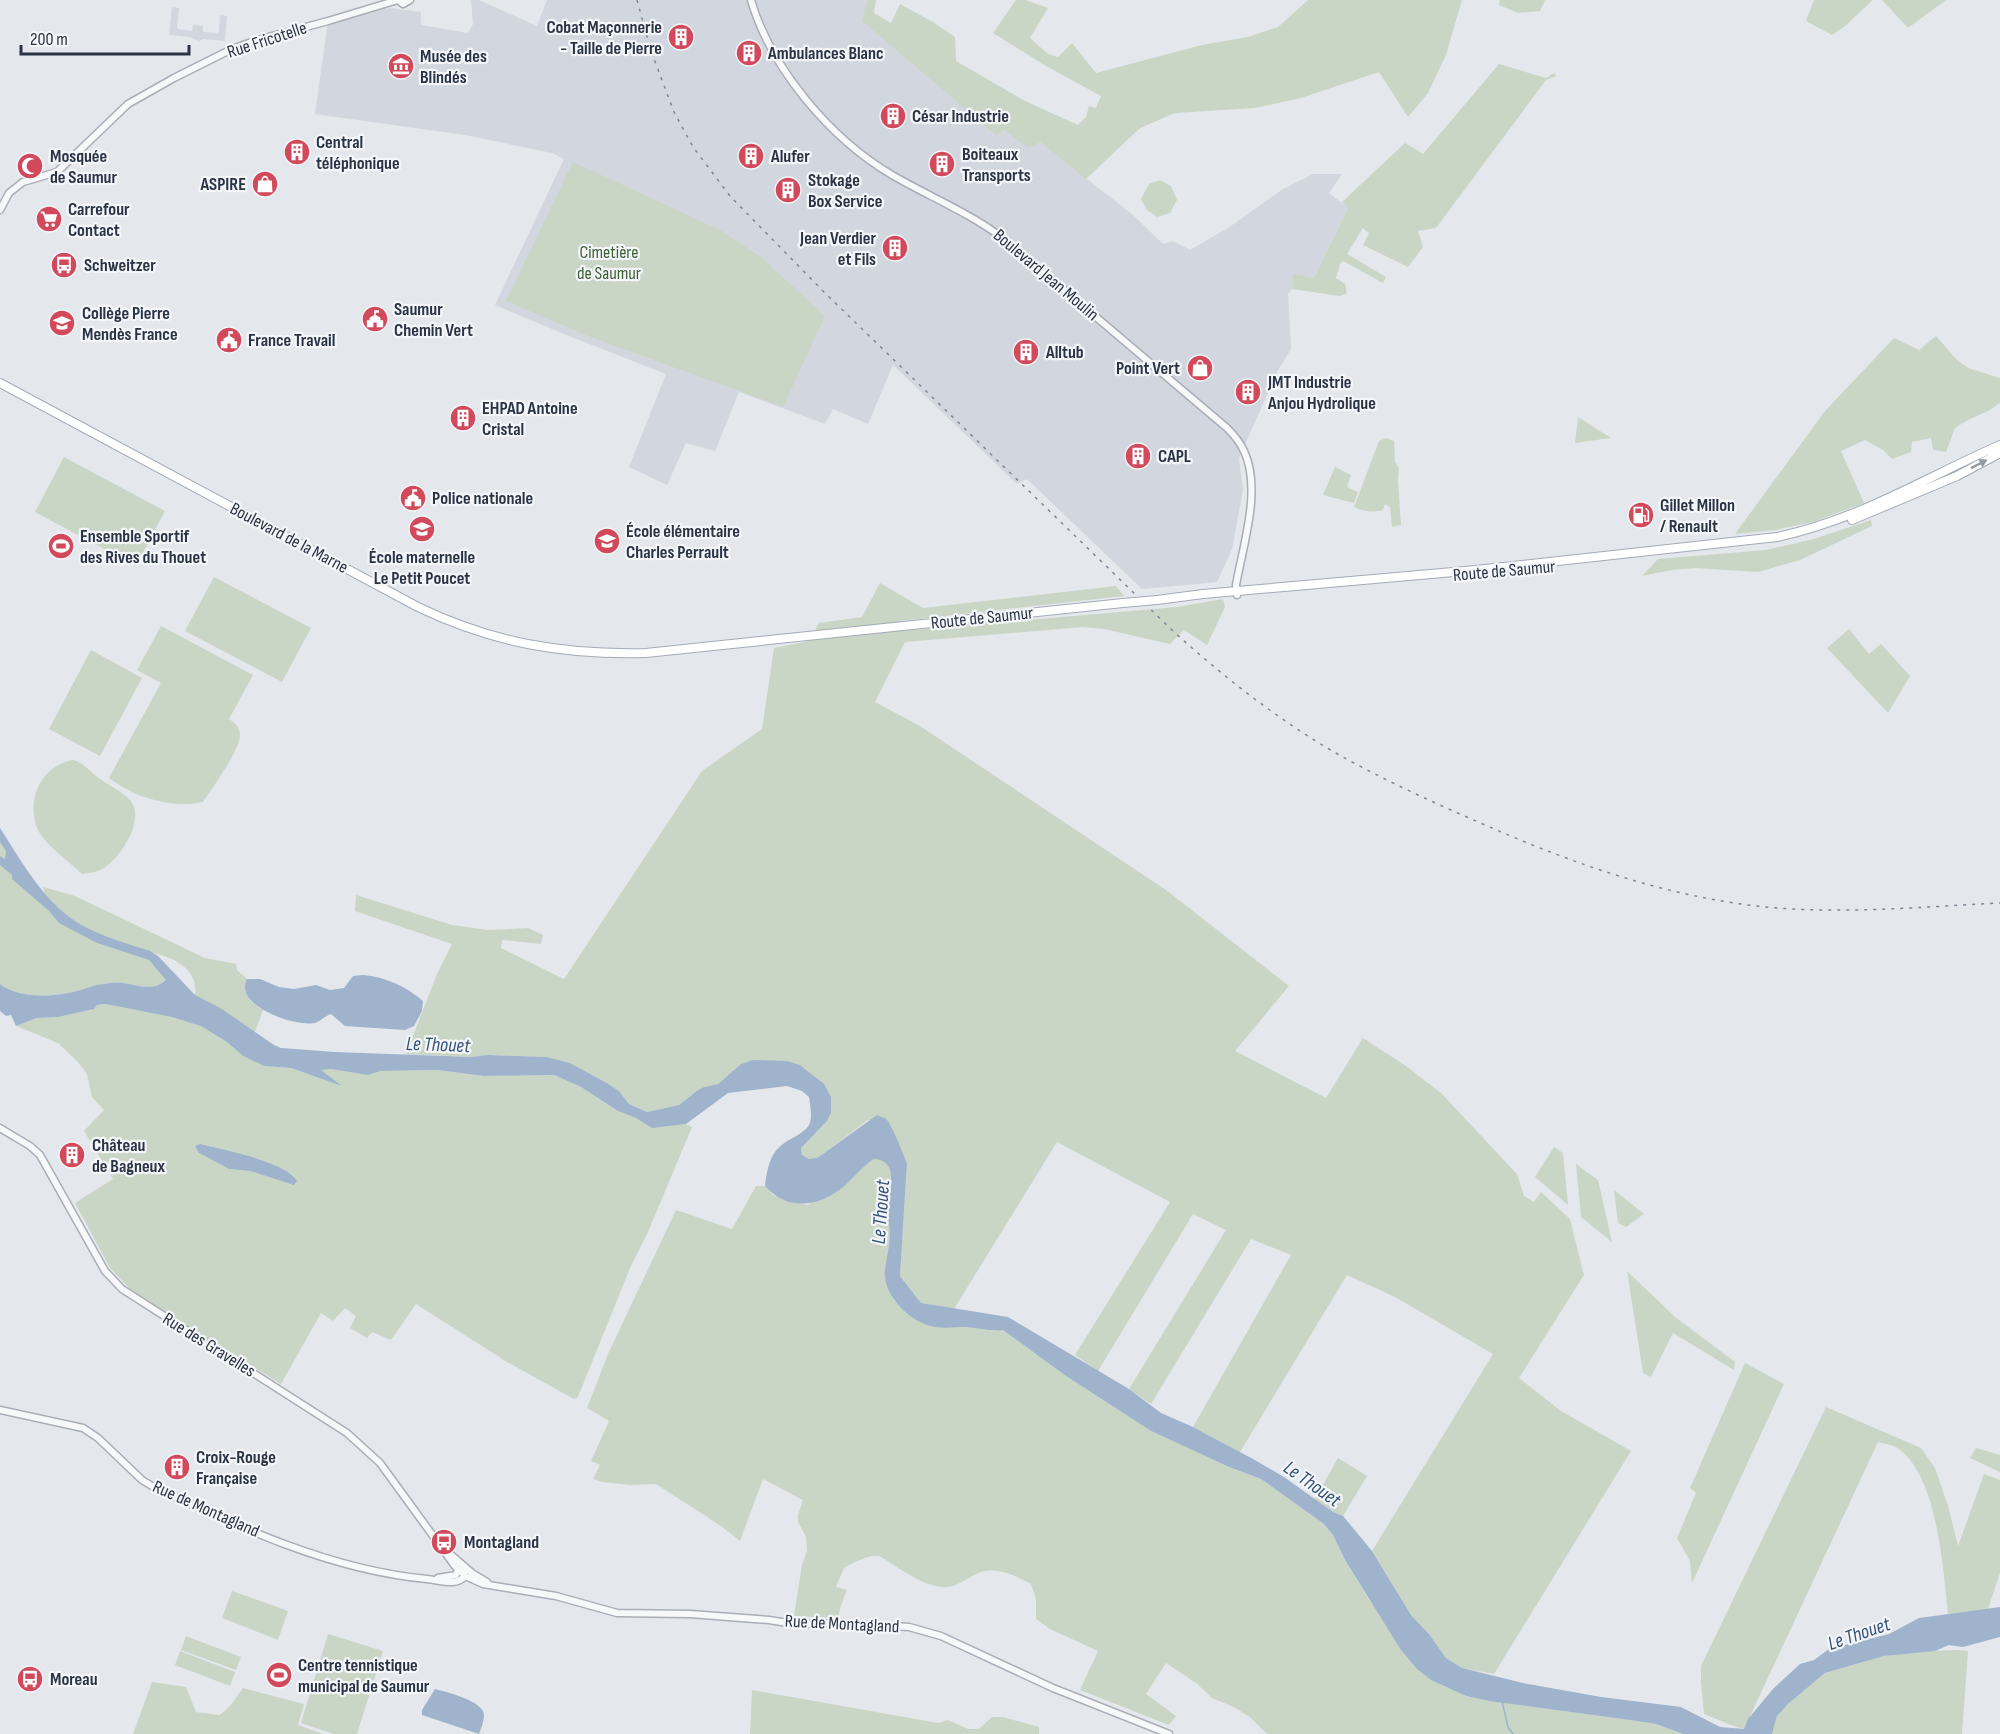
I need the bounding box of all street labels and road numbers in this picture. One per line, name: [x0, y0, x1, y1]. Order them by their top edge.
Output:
street label: Rue Fricotelle: [225, 17, 309, 63]
street label: Boulevard Jean Moulin: [989, 225, 1103, 325]
street label: Boulevard de la Marne: [226, 498, 352, 578]
street label: Route de Saumur: [1452, 556, 1556, 586]
street label: Route de Saumur: [930, 602, 1034, 634]
street label: Rue des Gravelles: [159, 1308, 259, 1382]
street label: Rue de Montagland: [149, 1476, 263, 1542]
street label: Rue de Montagland: [784, 1611, 900, 1637]

